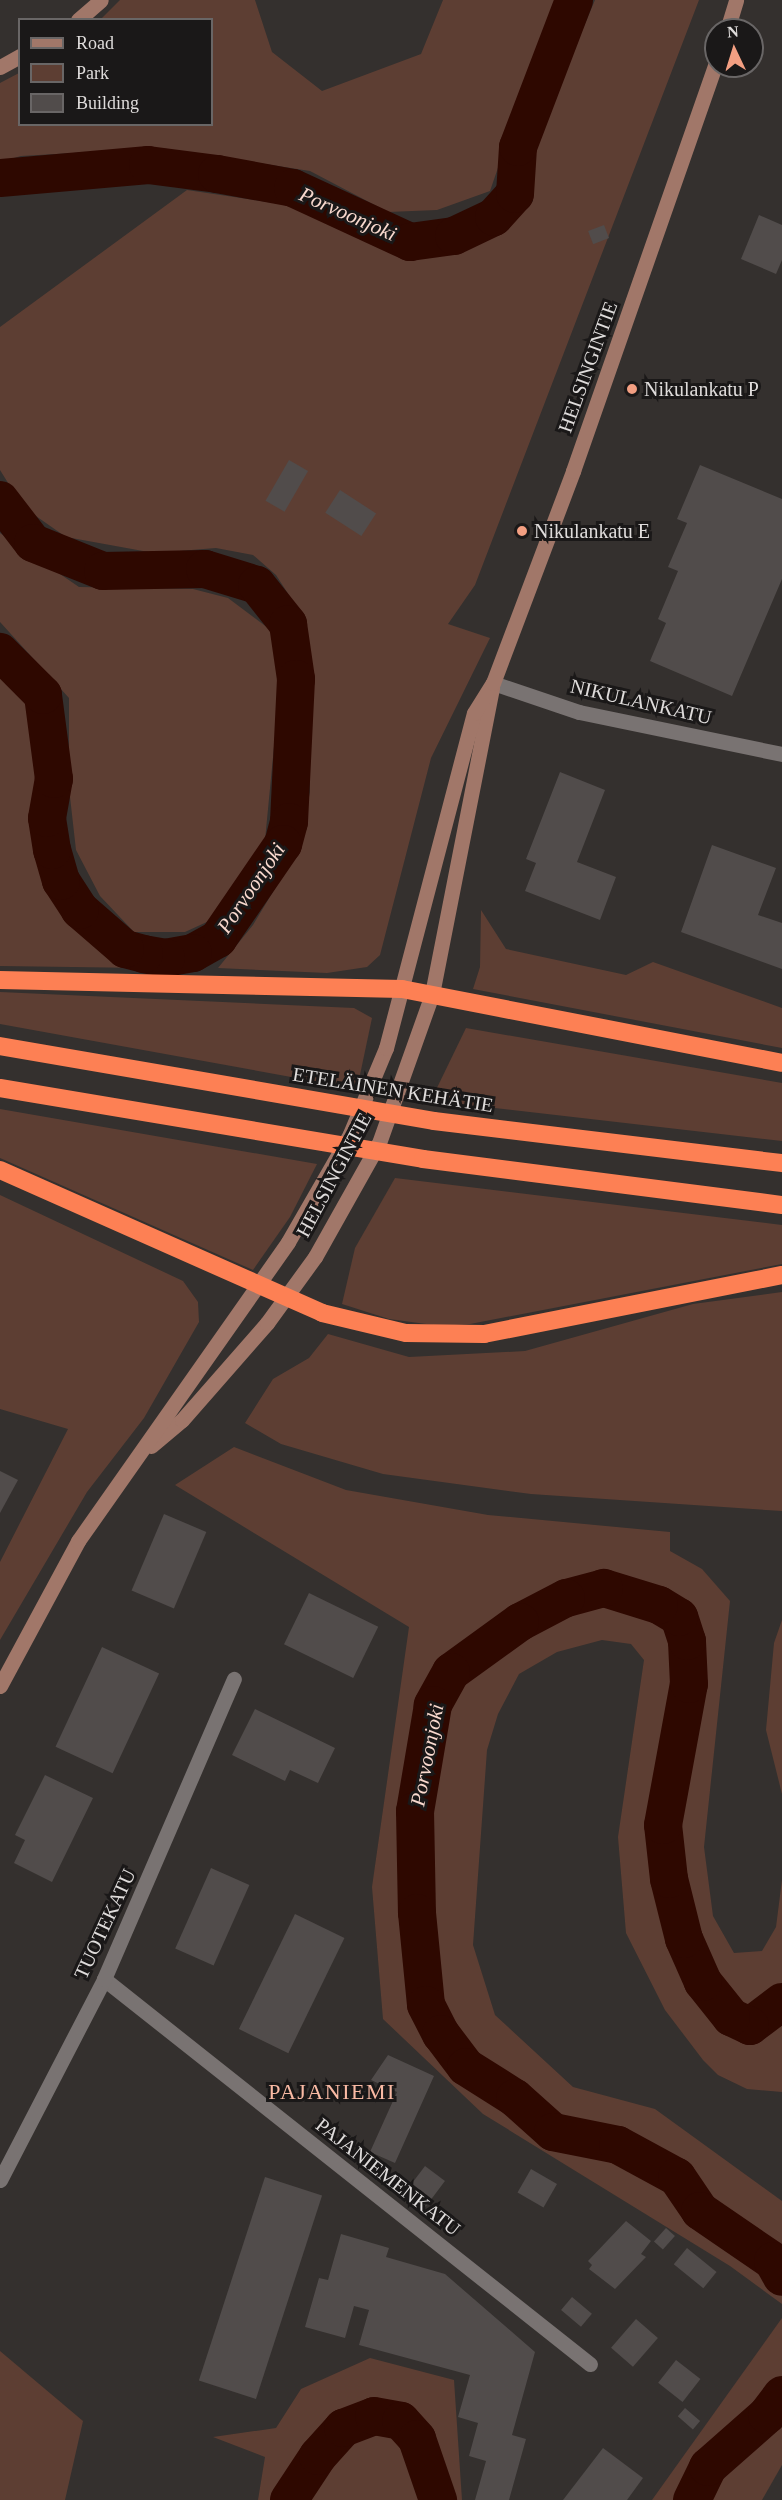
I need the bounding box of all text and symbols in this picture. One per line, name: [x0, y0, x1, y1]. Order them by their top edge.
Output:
legend: [18, 18, 213, 126]
north arrow: [704, 18, 764, 78]
text: N: [726, 23, 739, 40]
text: Road: [76, 33, 114, 53]
text: Park: [76, 63, 109, 83]
text: Building: [76, 93, 139, 113]
water label: Porvoonjoki: [295, 181, 401, 247]
street label: HELSINGINTIE: [553, 298, 623, 436]
place label: Nikulankatu P: [644, 377, 759, 401]
marker: Nikulankatu P: [625, 382, 639, 396]
place label: Nikulankatu E: [534, 519, 650, 543]
marker: Nikulankatu E: [515, 524, 529, 538]
street label: NIKULANKATU: [568, 674, 714, 730]
water label: Porvoonjoki: [212, 838, 290, 938]
street label: ETELÄINEN KEHÄTIE: [291, 1062, 495, 1118]
street label: HELSINGINTIE: [291, 1109, 377, 1241]
water label: Porvoonjoki: [405, 1702, 449, 1808]
street label: TUOTEKATU: [69, 1865, 141, 1983]
district label: PAJANIEMI: [268, 2079, 396, 2105]
street label: PAJANIEMENKATU: [311, 2113, 465, 2241]

